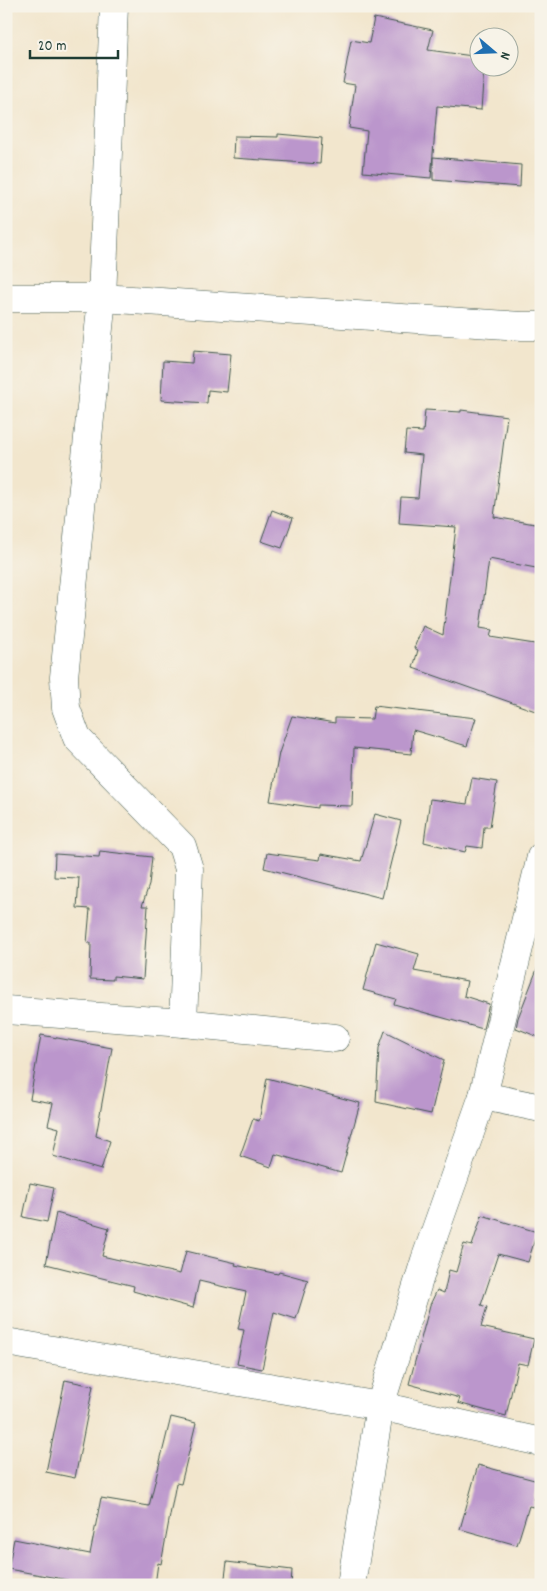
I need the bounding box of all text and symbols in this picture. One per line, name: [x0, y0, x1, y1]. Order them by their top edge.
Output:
scale bar: [30, 28, 118, 60]
north arrow: [470, 28, 520, 78]
text: 20 m: [38, 36, 66, 58]
text: N: [494, 49, 515, 62]

